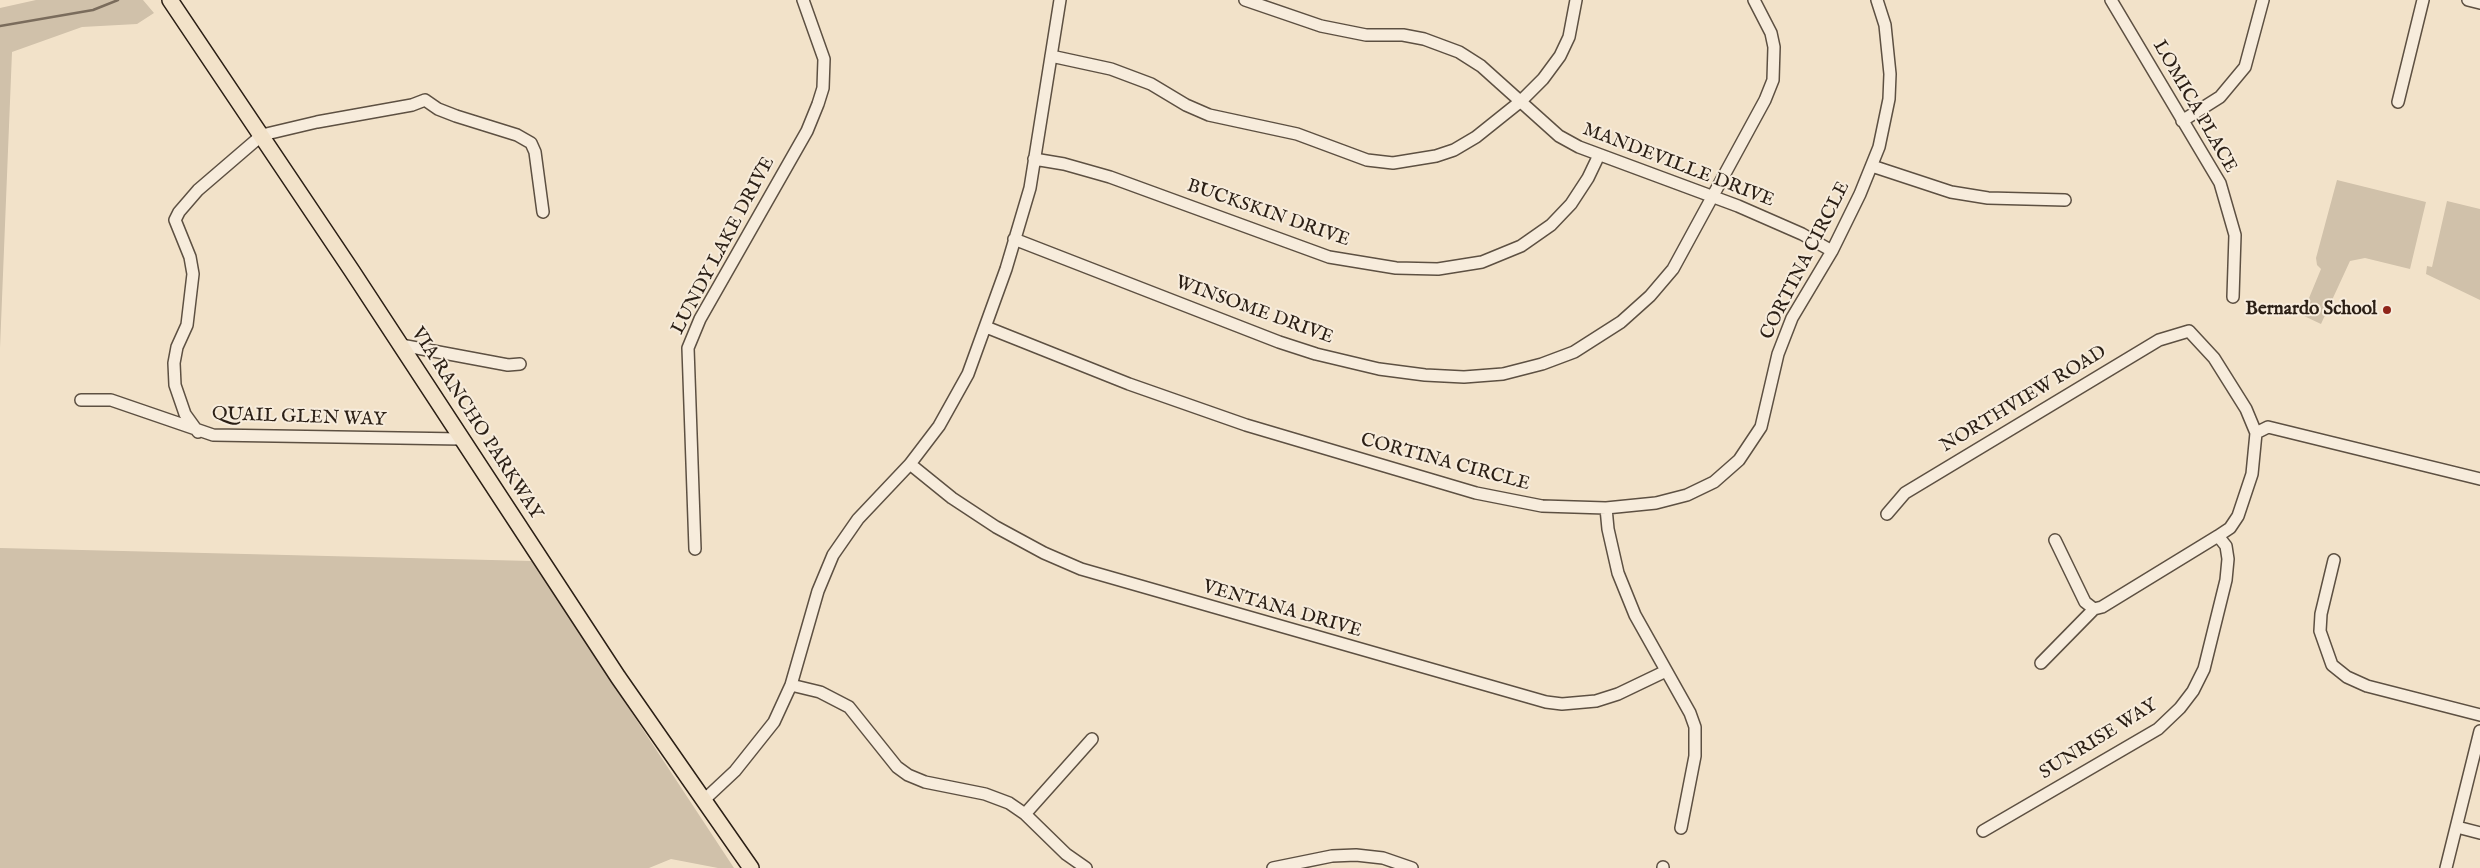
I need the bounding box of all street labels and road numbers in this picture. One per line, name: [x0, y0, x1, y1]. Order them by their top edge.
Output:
street label: LOMICA PLACE: [2147, 37, 2241, 177]
street label: MANDEVILLE DRIVE: [1579, 119, 1777, 213]
street label: LUNDY LAKE DRIVE: [668, 153, 780, 339]
street label: BUCKSKIN DRIVE: [1183, 175, 1353, 253]
street label: CORTINA CIRCLE: [1756, 178, 1856, 344]
street label: WINSOME DRIVE: [1172, 272, 1336, 350]
street label: VIA RANCHO PARKWAY: [405, 324, 547, 524]
street label: NORTHVIEW ROAD: [1937, 341, 2111, 459]
street label: QUAIL GLEN WAY: [211, 404, 387, 432]
street label: CORTINA CIRCLE: [1358, 429, 1532, 497]
street label: VENTANA DRIVE: [1200, 576, 1364, 644]
street label: SUNRISE WAY: [2036, 695, 2162, 785]

